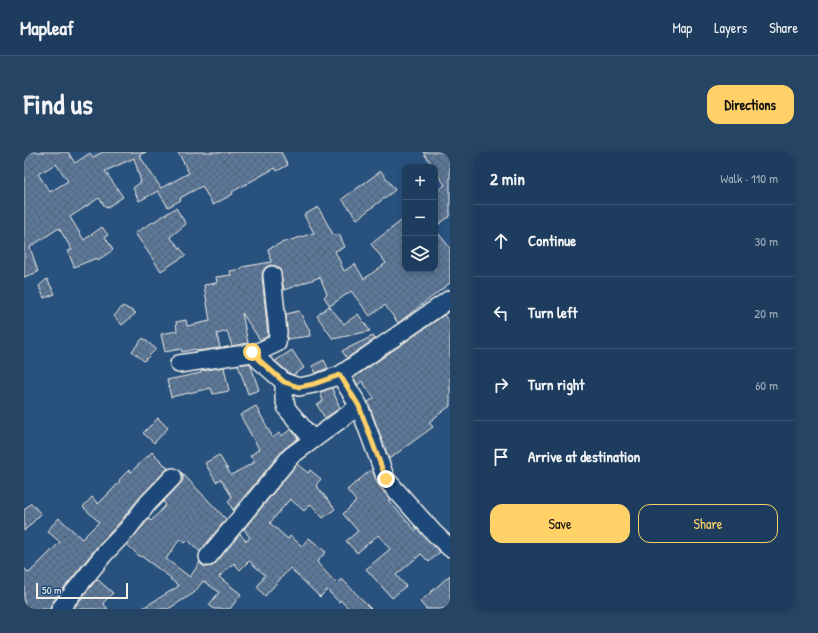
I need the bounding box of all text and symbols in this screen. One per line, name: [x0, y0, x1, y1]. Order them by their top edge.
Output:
text: Mapleaf: [20, 15, 74, 41]
text: Map: [672, 18, 692, 37]
text: Layers: [714, 18, 747, 37]
text: Share: [769, 18, 798, 37]
text: Find us: [24, 85, 93, 123]
button: Directions: [707, 85, 794, 124]
map controls: [402, 164, 438, 272]
button: +: [402, 164, 438, 200]
text: 2 min: [490, 167, 525, 190]
text: Walk · 110 m: [720, 169, 778, 187]
button: −: [402, 200, 438, 236]
icon: ahead: [490, 230, 512, 252]
text: Continue: [528, 230, 576, 251]
text: 30 m: [755, 232, 778, 250]
button: layers: [402, 236, 438, 272]
icon: left: [490, 302, 512, 324]
text: Turn left: [528, 302, 578, 323]
text: 20 m: [754, 304, 778, 322]
route start: [243, 343, 261, 361]
icon: right: [490, 374, 512, 396]
text: Turn right: [528, 374, 584, 395]
text: 60 m: [755, 376, 778, 394]
icon: arrive: [490, 446, 512, 468]
text: Arrive at destination: [528, 446, 640, 467]
route end: [377, 470, 395, 488]
button: Save: [490, 504, 630, 543]
button: Share: [638, 504, 778, 543]
scale bar: [36, 581, 128, 600]
text: 50 m: [42, 583, 62, 597]

